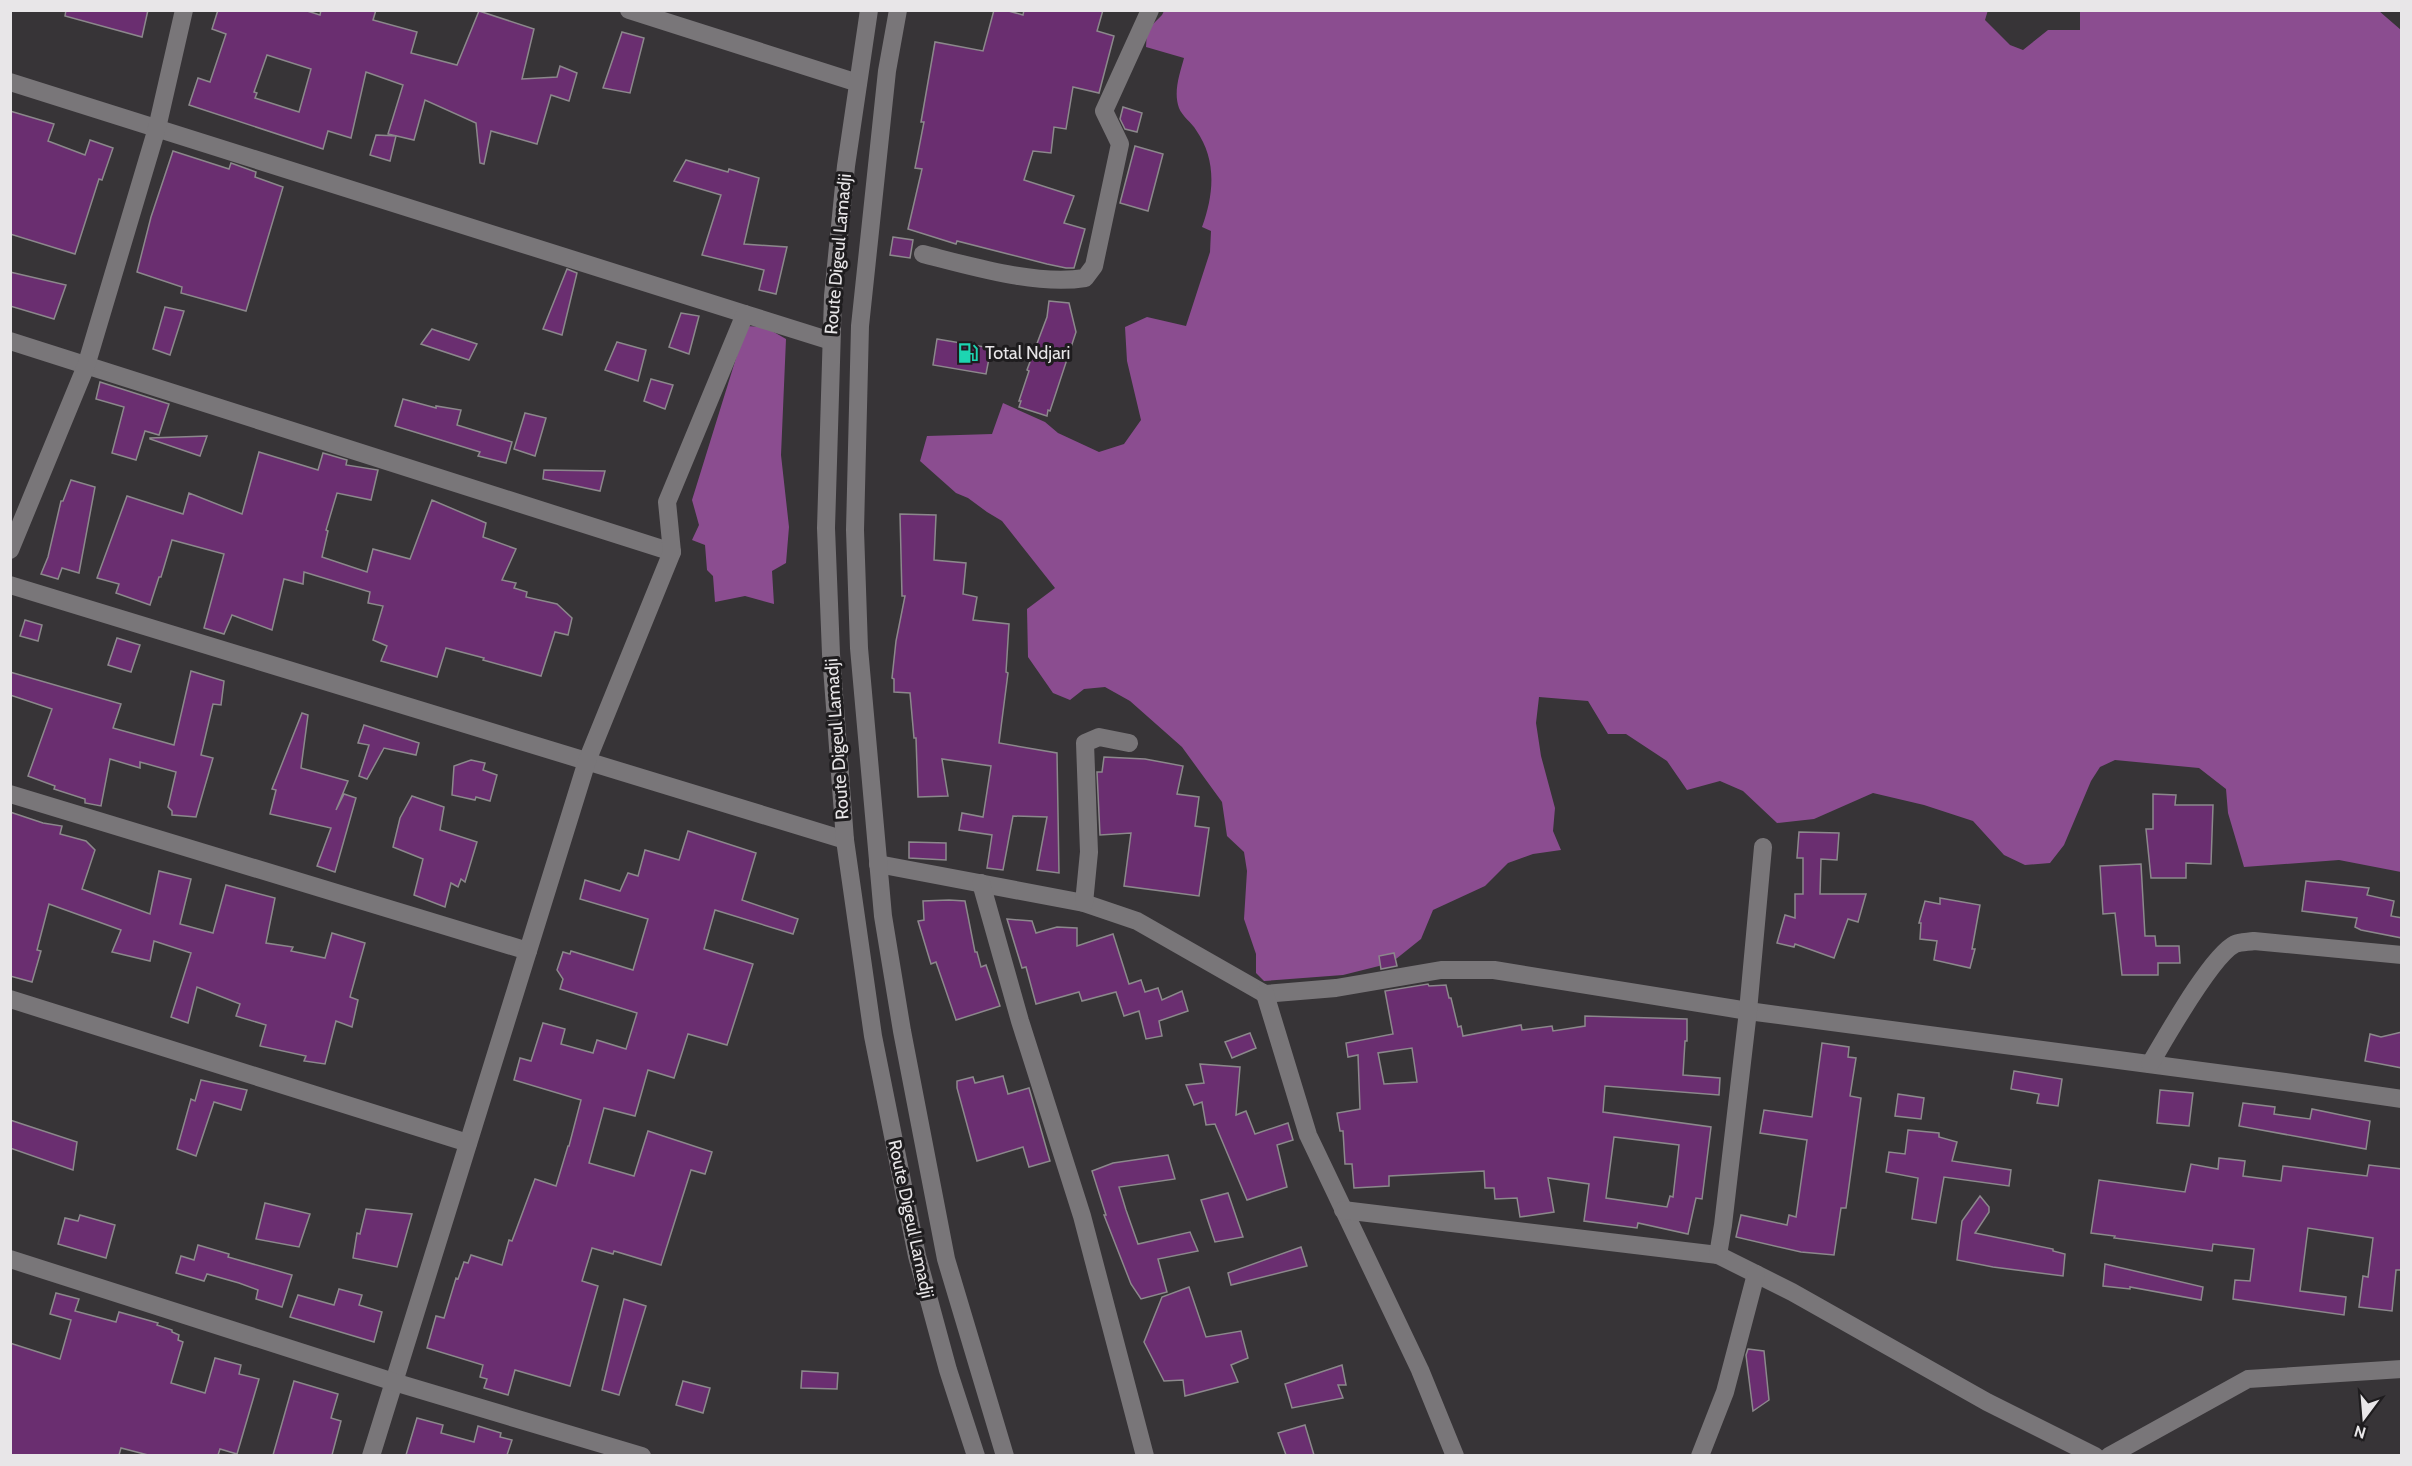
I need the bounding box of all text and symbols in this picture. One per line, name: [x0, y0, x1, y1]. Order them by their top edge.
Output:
street label: Route Digeul Lamadji: [820, 173, 856, 335]
fuel station icon: Total Ndjari: [956, 341, 980, 365]
place label: Total Ndjari: [985, 342, 1070, 364]
street label: Route Digeul Lamadji: [820, 658, 854, 820]
street label: Route Digeul Lamadji: [883, 1138, 939, 1300]
north arrow: [2334, 1388, 2394, 1448]
text: N: [2352, 1421, 2368, 1443]

